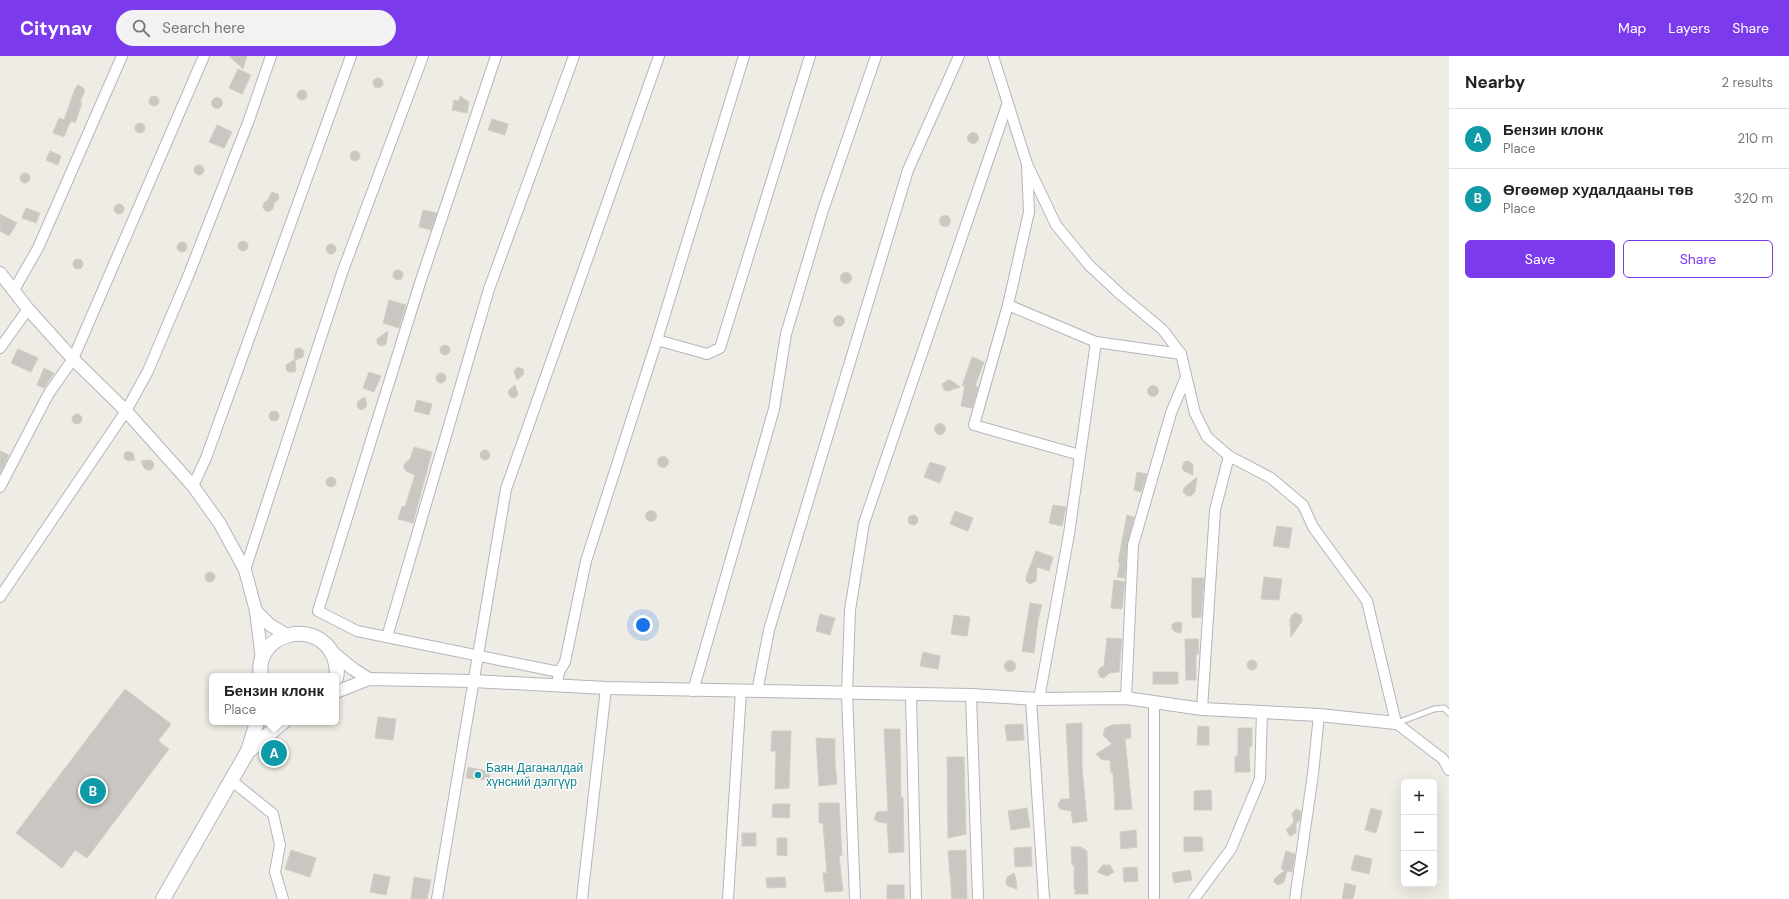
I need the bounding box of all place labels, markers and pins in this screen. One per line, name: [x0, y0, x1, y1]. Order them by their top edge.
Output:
pin: A: [261, 738, 287, 768]
place label: Баян Даганалдай хүнсний дэлгүүр: [486, 760, 583, 790]
marker: Баян Даганалдай хүнсний дэлгүүр: [473, 770, 483, 780]
pin: B: [80, 776, 106, 806]

